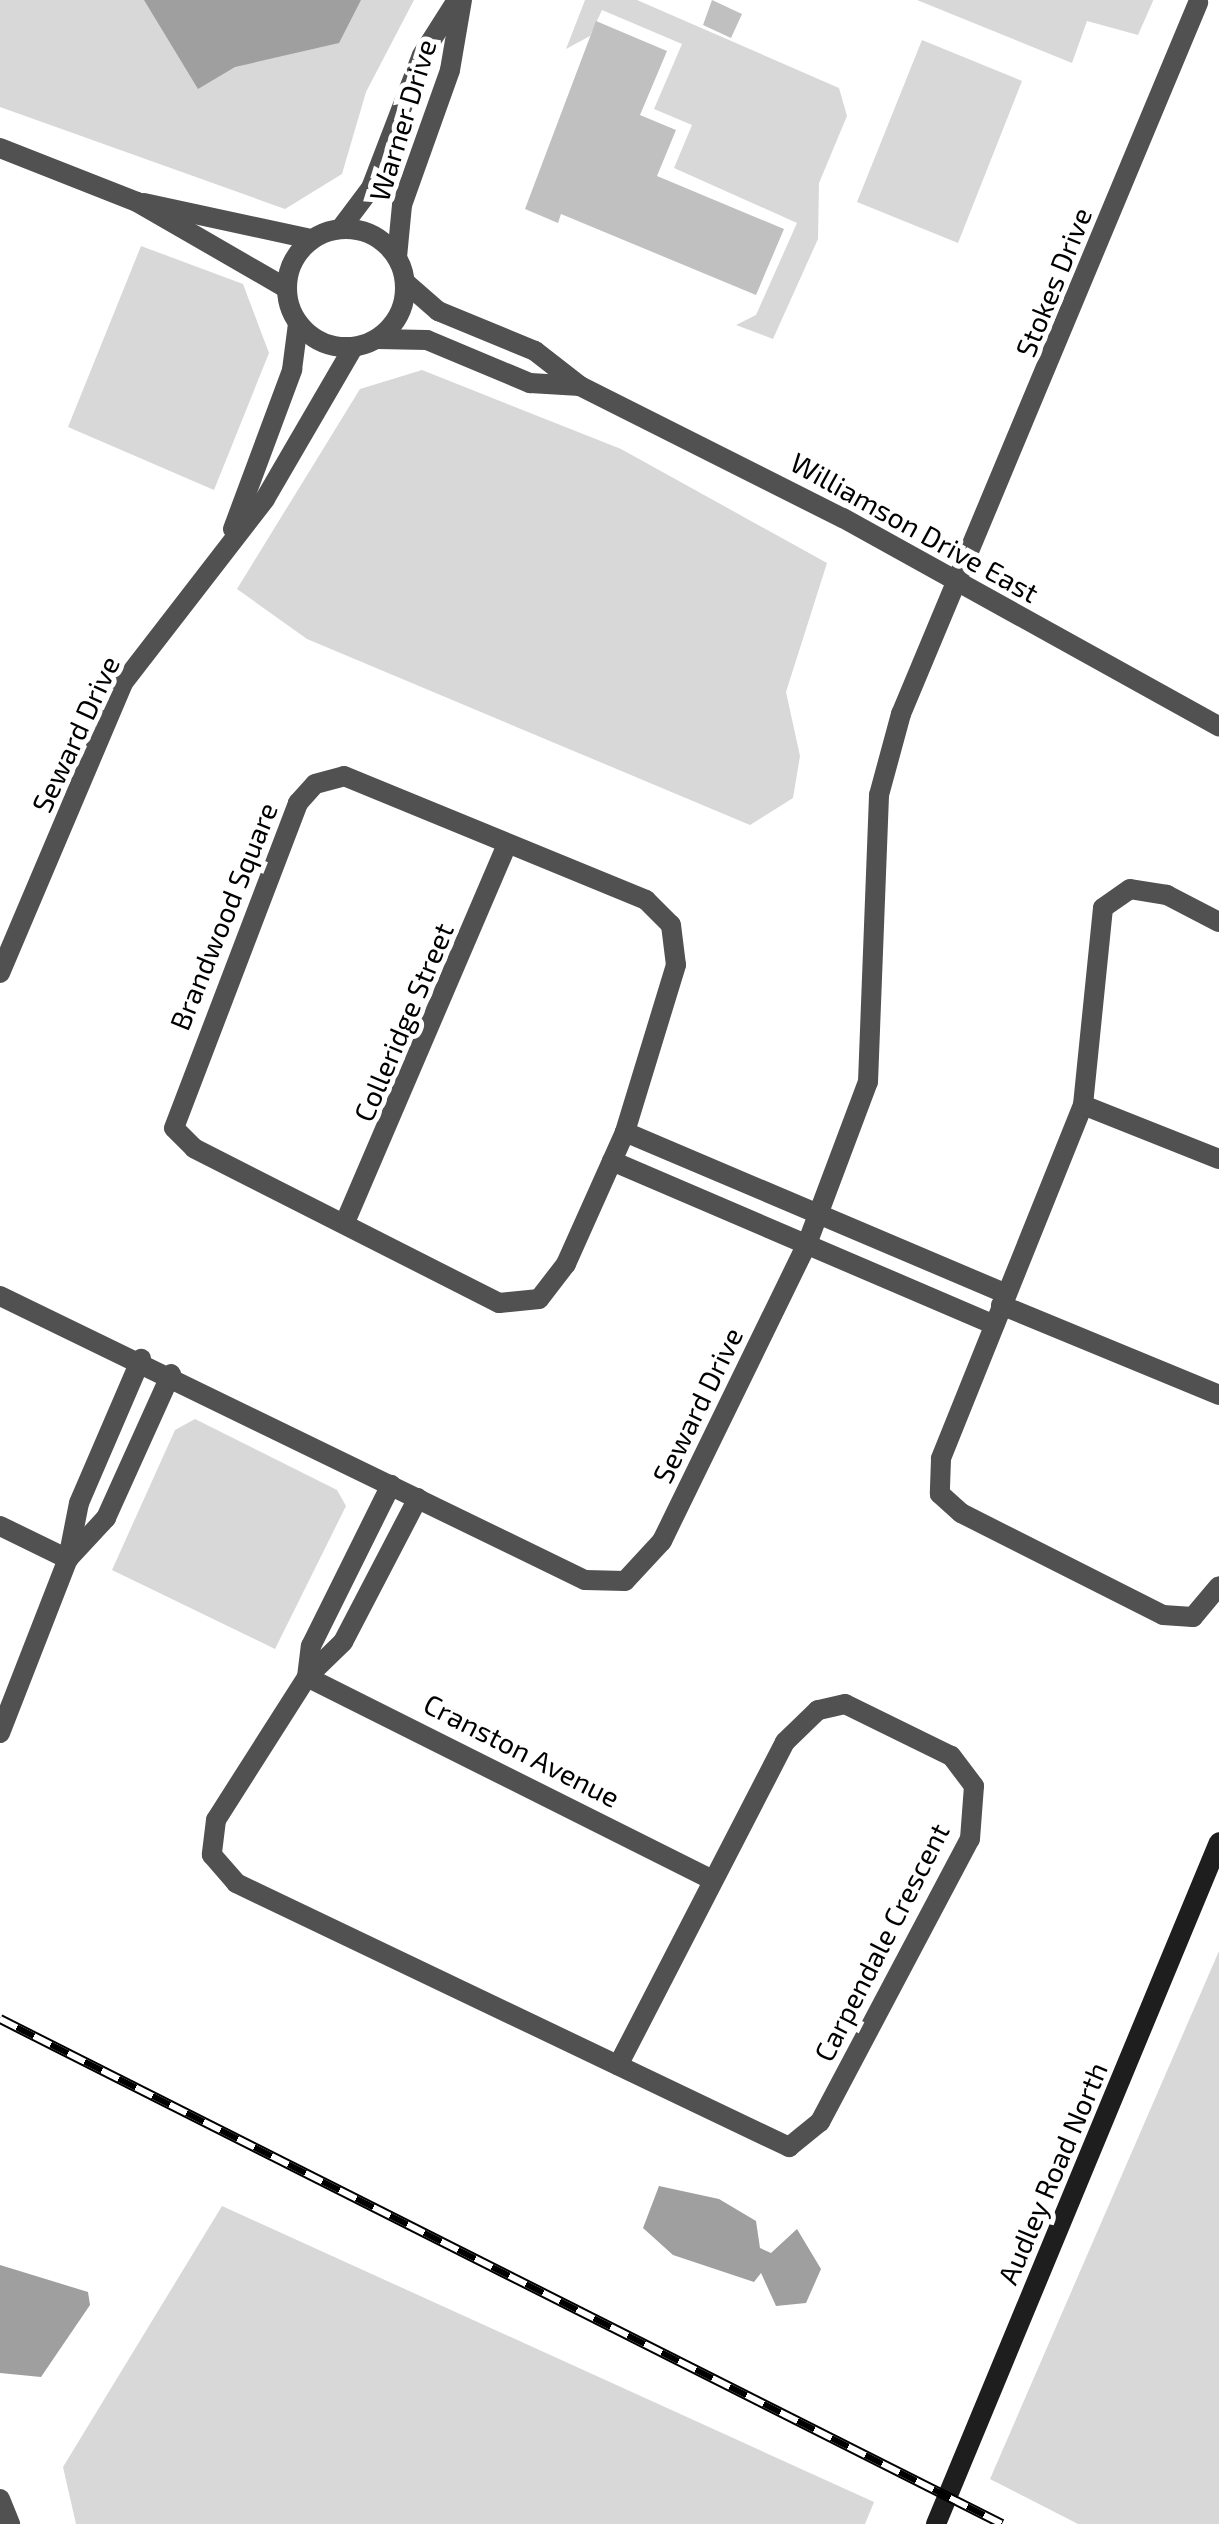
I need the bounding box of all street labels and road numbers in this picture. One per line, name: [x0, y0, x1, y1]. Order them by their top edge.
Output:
street label: Warner Drive: [361, 35, 443, 205]
street label: Stokes Drive: [1008, 202, 1098, 362]
street label: Williamson Drive East: [785, 445, 1045, 609]
street label: Seward Drive: [24, 650, 126, 818]
street label: Brandwood Square: [162, 797, 284, 1035]
street label: Colleridge Street: [346, 918, 460, 1126]
street label: Seward Drive: [645, 1322, 749, 1488]
street label: Cranston Avenue: [418, 1686, 626, 1814]
street label: Carpendale Crescent: [806, 1817, 956, 2067]
street label: Audley Road North: [990, 2057, 1114, 2289]

